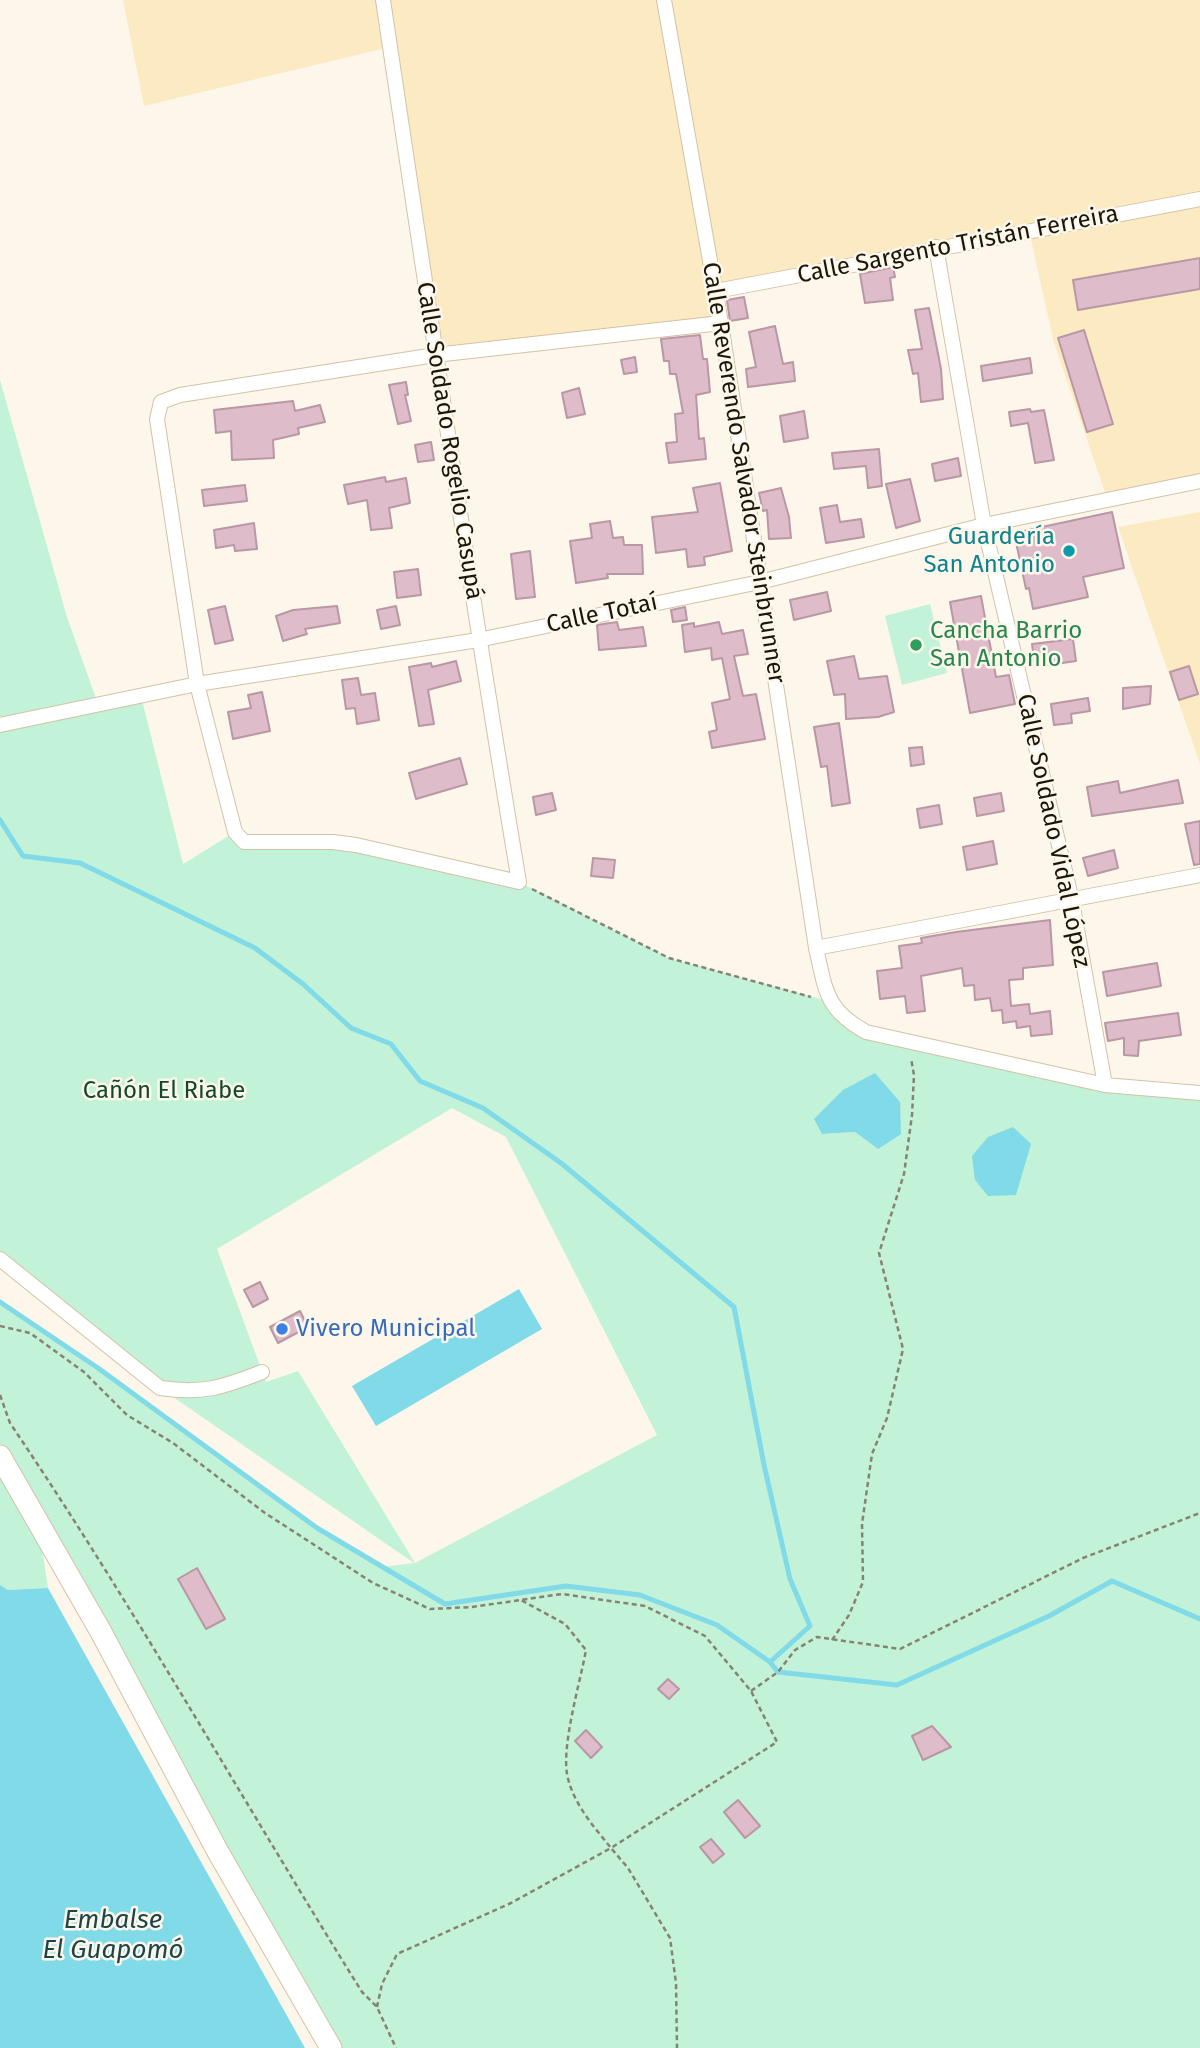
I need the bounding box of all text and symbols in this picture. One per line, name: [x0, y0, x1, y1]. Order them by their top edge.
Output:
street label: Calle Sargento Tristán Ferreira: [795, 200, 1121, 290]
street label: Calle Reverendo Salvador Steinbrunner: [695, 260, 791, 686]
street label: Calle Soldado Rogelio Casupá: [410, 280, 488, 602]
place label: Guardería San Antonio: [923, 523, 1055, 579]
marker: Guardería San Antonio: [1061, 543, 1077, 559]
street label: Calle Totaí: [544, 588, 660, 640]
place label: Cancha Barrio San Antonio: [930, 617, 1082, 673]
marker: Cancha Barrio San Antonio: [908, 637, 924, 653]
street label: Calle Soldado Vidal López: [1010, 691, 1096, 971]
park label: Cañón El Riabe: [83, 1077, 245, 1105]
place label: Vivero Municipal: [296, 1315, 475, 1343]
marker: Vivero Municipal: [274, 1321, 290, 1337]
water label: Embalse El Guapomó: [43, 1905, 183, 1966]

